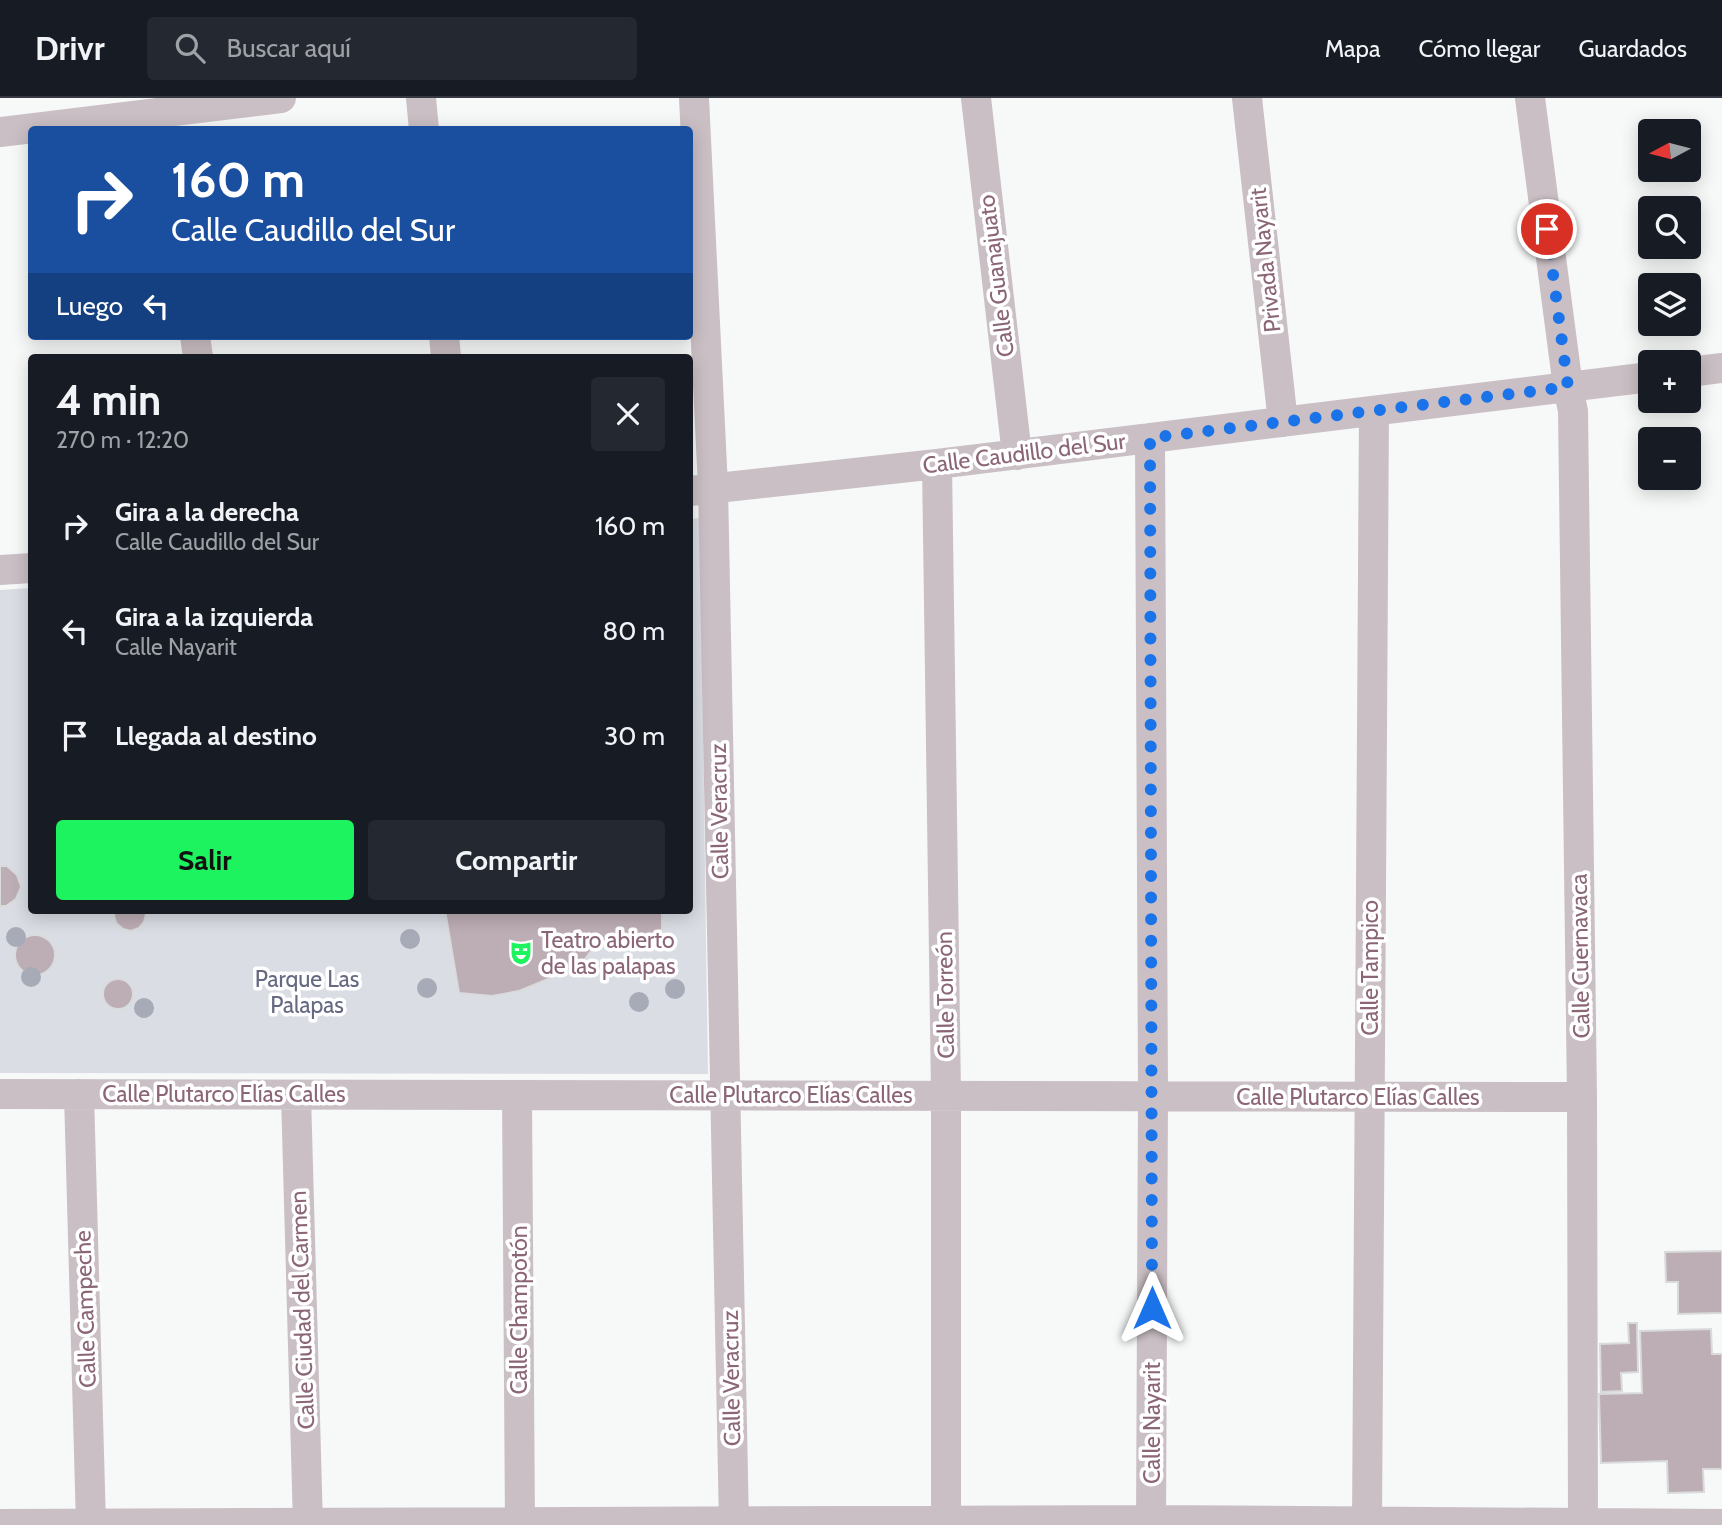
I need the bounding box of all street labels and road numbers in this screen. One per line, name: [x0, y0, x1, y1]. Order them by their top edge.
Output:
street label: Privada Nayarit: [1243, 186, 1287, 334]
street label: Calle Guanajuato: [972, 193, 1020, 359]
street label: Calle Caudillo del Sur: [921, 427, 1128, 479]
street label: Calle Veracruz: [704, 743, 734, 879]
street label: Calle Cuernavaca: [1565, 873, 1595, 1039]
street label: Calle Tampico: [1356, 900, 1384, 1036]
street label: Calle Torreón: [930, 931, 960, 1059]
street label: Calle Plutarco Elías Calles: [102, 1080, 346, 1108]
street label: Calle Plutarco Elías Calles: [669, 1081, 913, 1109]
street label: Calle Plutarco Elías Calles: [1236, 1083, 1480, 1111]
street label: Calle Ciudad del Carmen: [284, 1190, 320, 1430]
street label: Calle Champotón: [505, 1225, 533, 1395]
street label: Calle Campeche: [68, 1230, 102, 1388]
street label: Calle Veracruz: [716, 1310, 746, 1446]
street label: Calle Nayarit: [1138, 1362, 1166, 1484]

